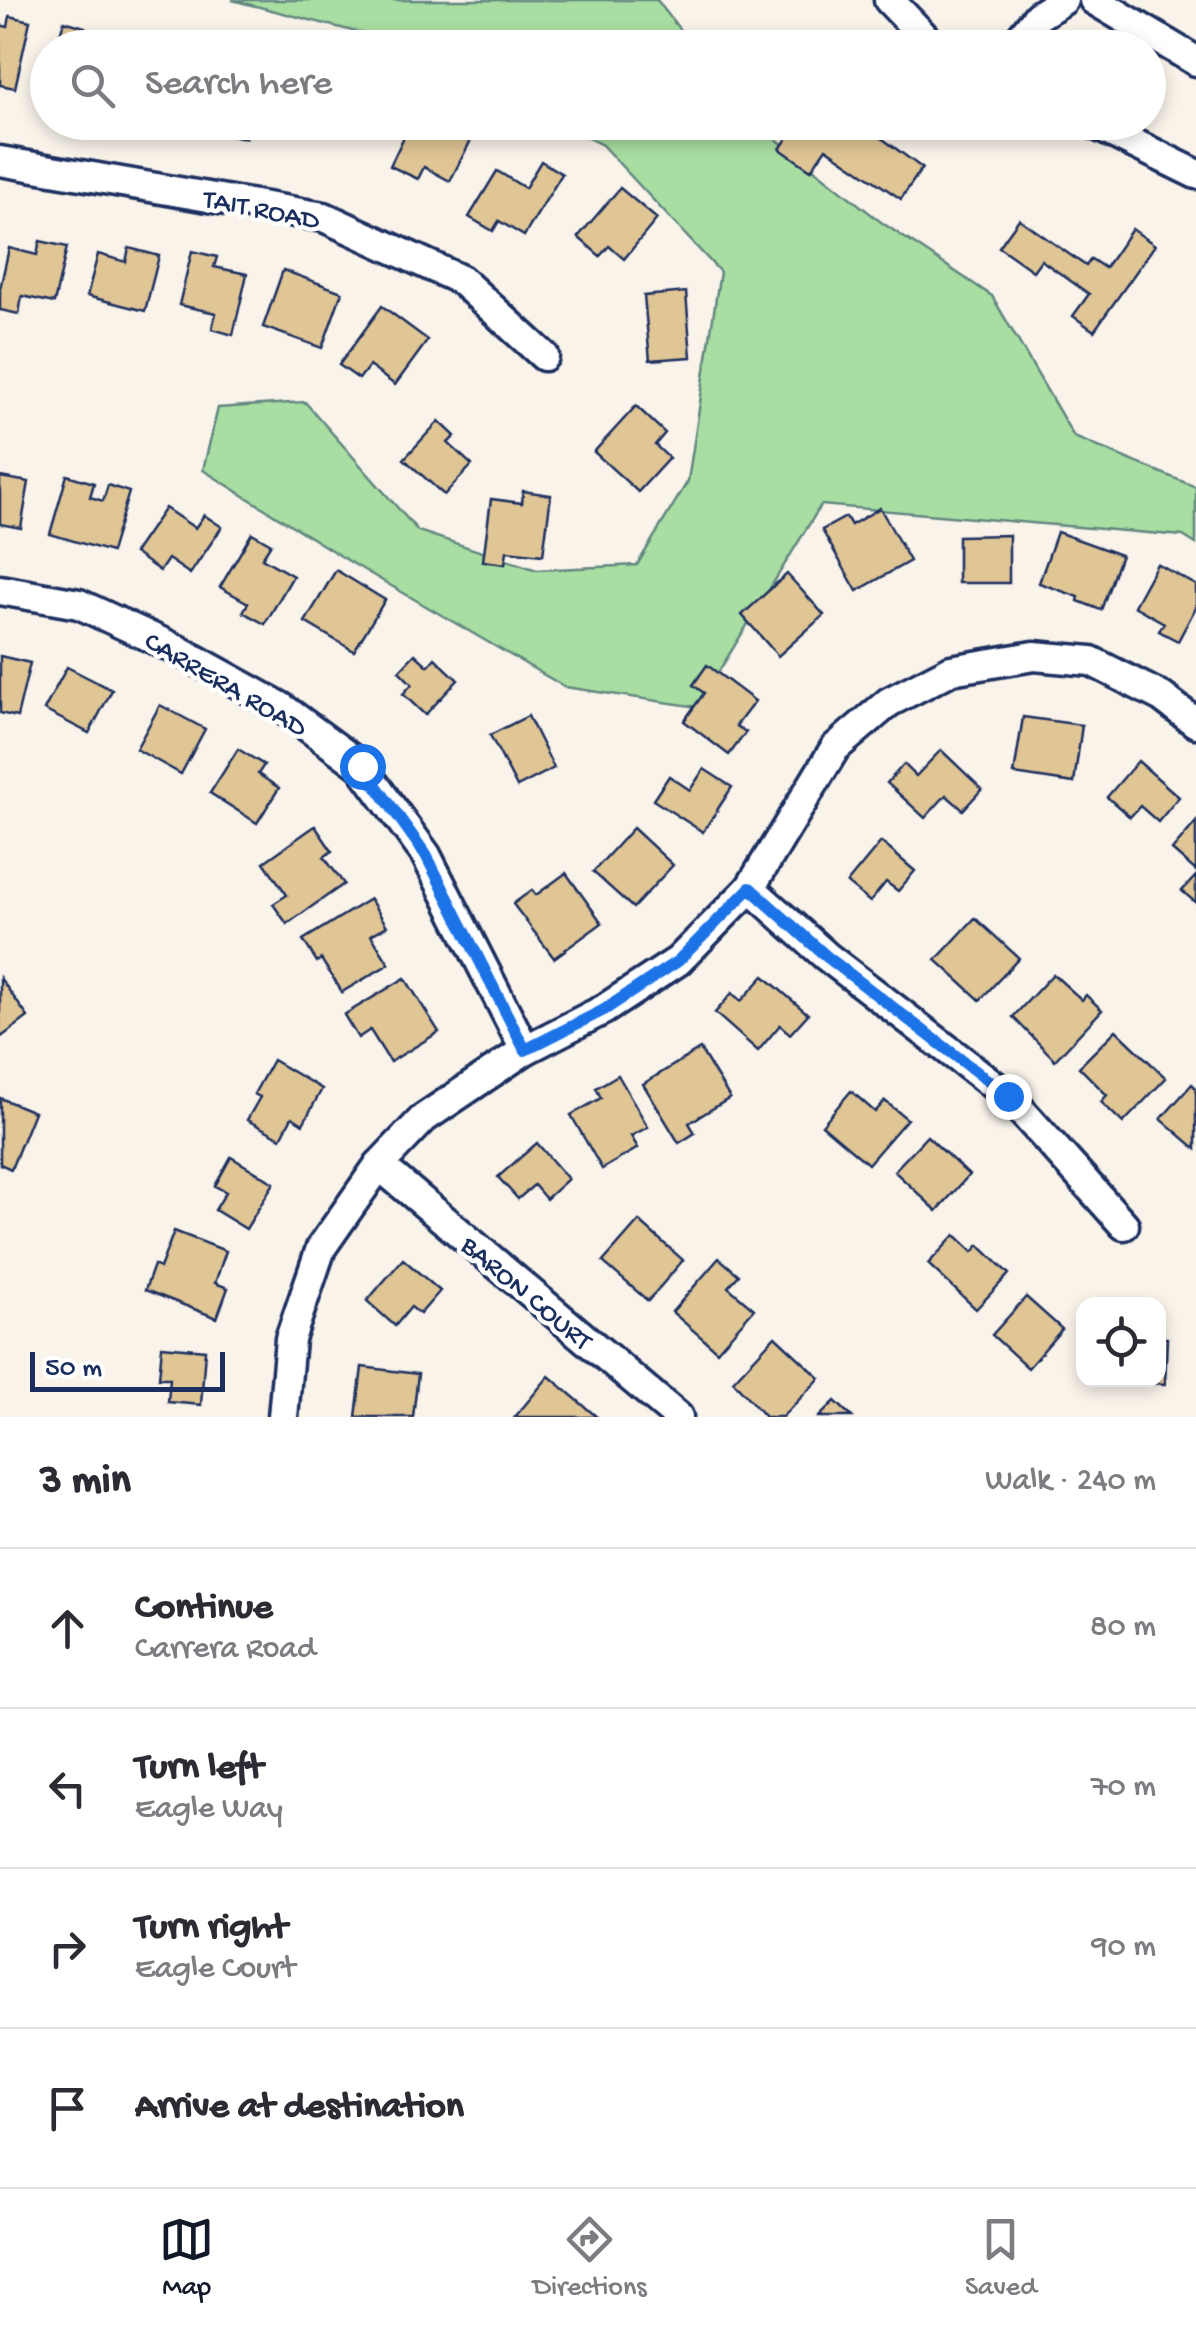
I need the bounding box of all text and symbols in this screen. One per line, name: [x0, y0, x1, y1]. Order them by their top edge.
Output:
search box: [30, 30, 1166, 140]
icon: search: [65, 58, 120, 113]
text: Search here: [145, 63, 332, 107]
street label: TAIT ROAD: [198, 184, 323, 239]
street label: CARRERA ROAD: [137, 626, 313, 746]
route start: [340, 744, 386, 790]
route end: [986, 1074, 1032, 1120]
street label: BARON COURT: [452, 1229, 598, 1360]
map controls: [1076, 1297, 1166, 1387]
button: locate: [1076, 1297, 1166, 1387]
scale bar: [30, 1347, 225, 1392]
text: 50 m: [45, 1353, 102, 1386]
text: 3 min: [40, 1458, 131, 1507]
text: Walk · 240 m: [985, 1463, 1156, 1501]
text: Continue: [135, 1587, 273, 1631]
icon: ahead: [40, 1601, 95, 1656]
text: 80 m: [1090, 1609, 1156, 1647]
text: Carrera Road: [135, 1631, 316, 1669]
text: Turn left: [135, 1747, 263, 1791]
icon: left: [40, 1761, 95, 1816]
text: 70 m: [1091, 1769, 1156, 1807]
text: Eagle Way: [135, 1791, 283, 1829]
text: Turn right: [135, 1907, 287, 1951]
icon: right: [40, 1921, 95, 1976]
text: 90 m: [1092, 1929, 1156, 1967]
text: Eagle Court: [135, 1951, 295, 1989]
icon: arrive: [40, 2081, 95, 2136]
text: Arrive at destination: [135, 2086, 464, 2130]
tab: Map: [159, 2212, 214, 2305]
tab: Directions: [533, 2212, 647, 2305]
tab: Saved: [965, 2212, 1037, 2305]

